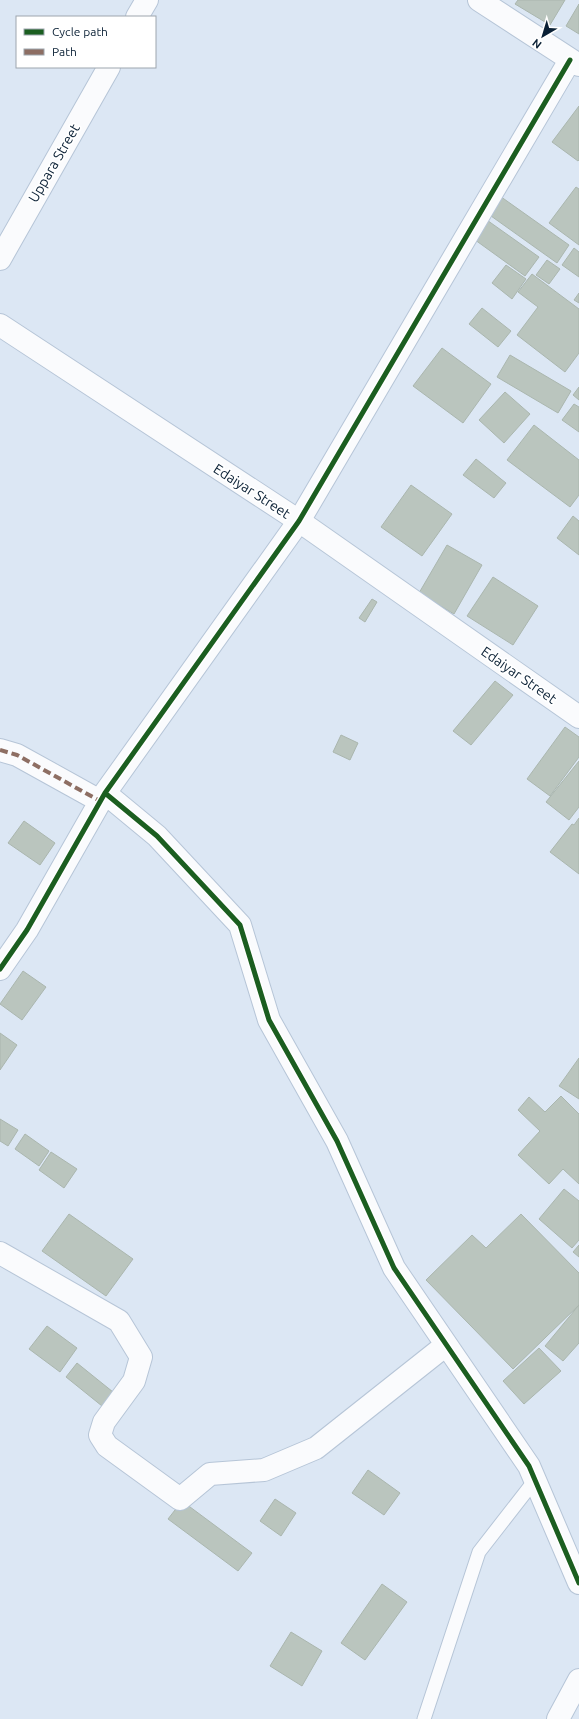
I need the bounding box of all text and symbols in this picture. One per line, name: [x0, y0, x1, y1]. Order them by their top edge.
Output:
legend: [16, 16, 156, 68]
north arrow: [523, 16, 563, 56]
text: Cycle path: [52, 25, 108, 38]
text: N: [530, 37, 544, 51]
text: Path: [52, 45, 77, 58]
street label: Uppara Street: [25, 120, 83, 205]
street label: Edaiyar Street: [211, 460, 294, 522]
street label: Edaiyar Street: [478, 643, 560, 707]

